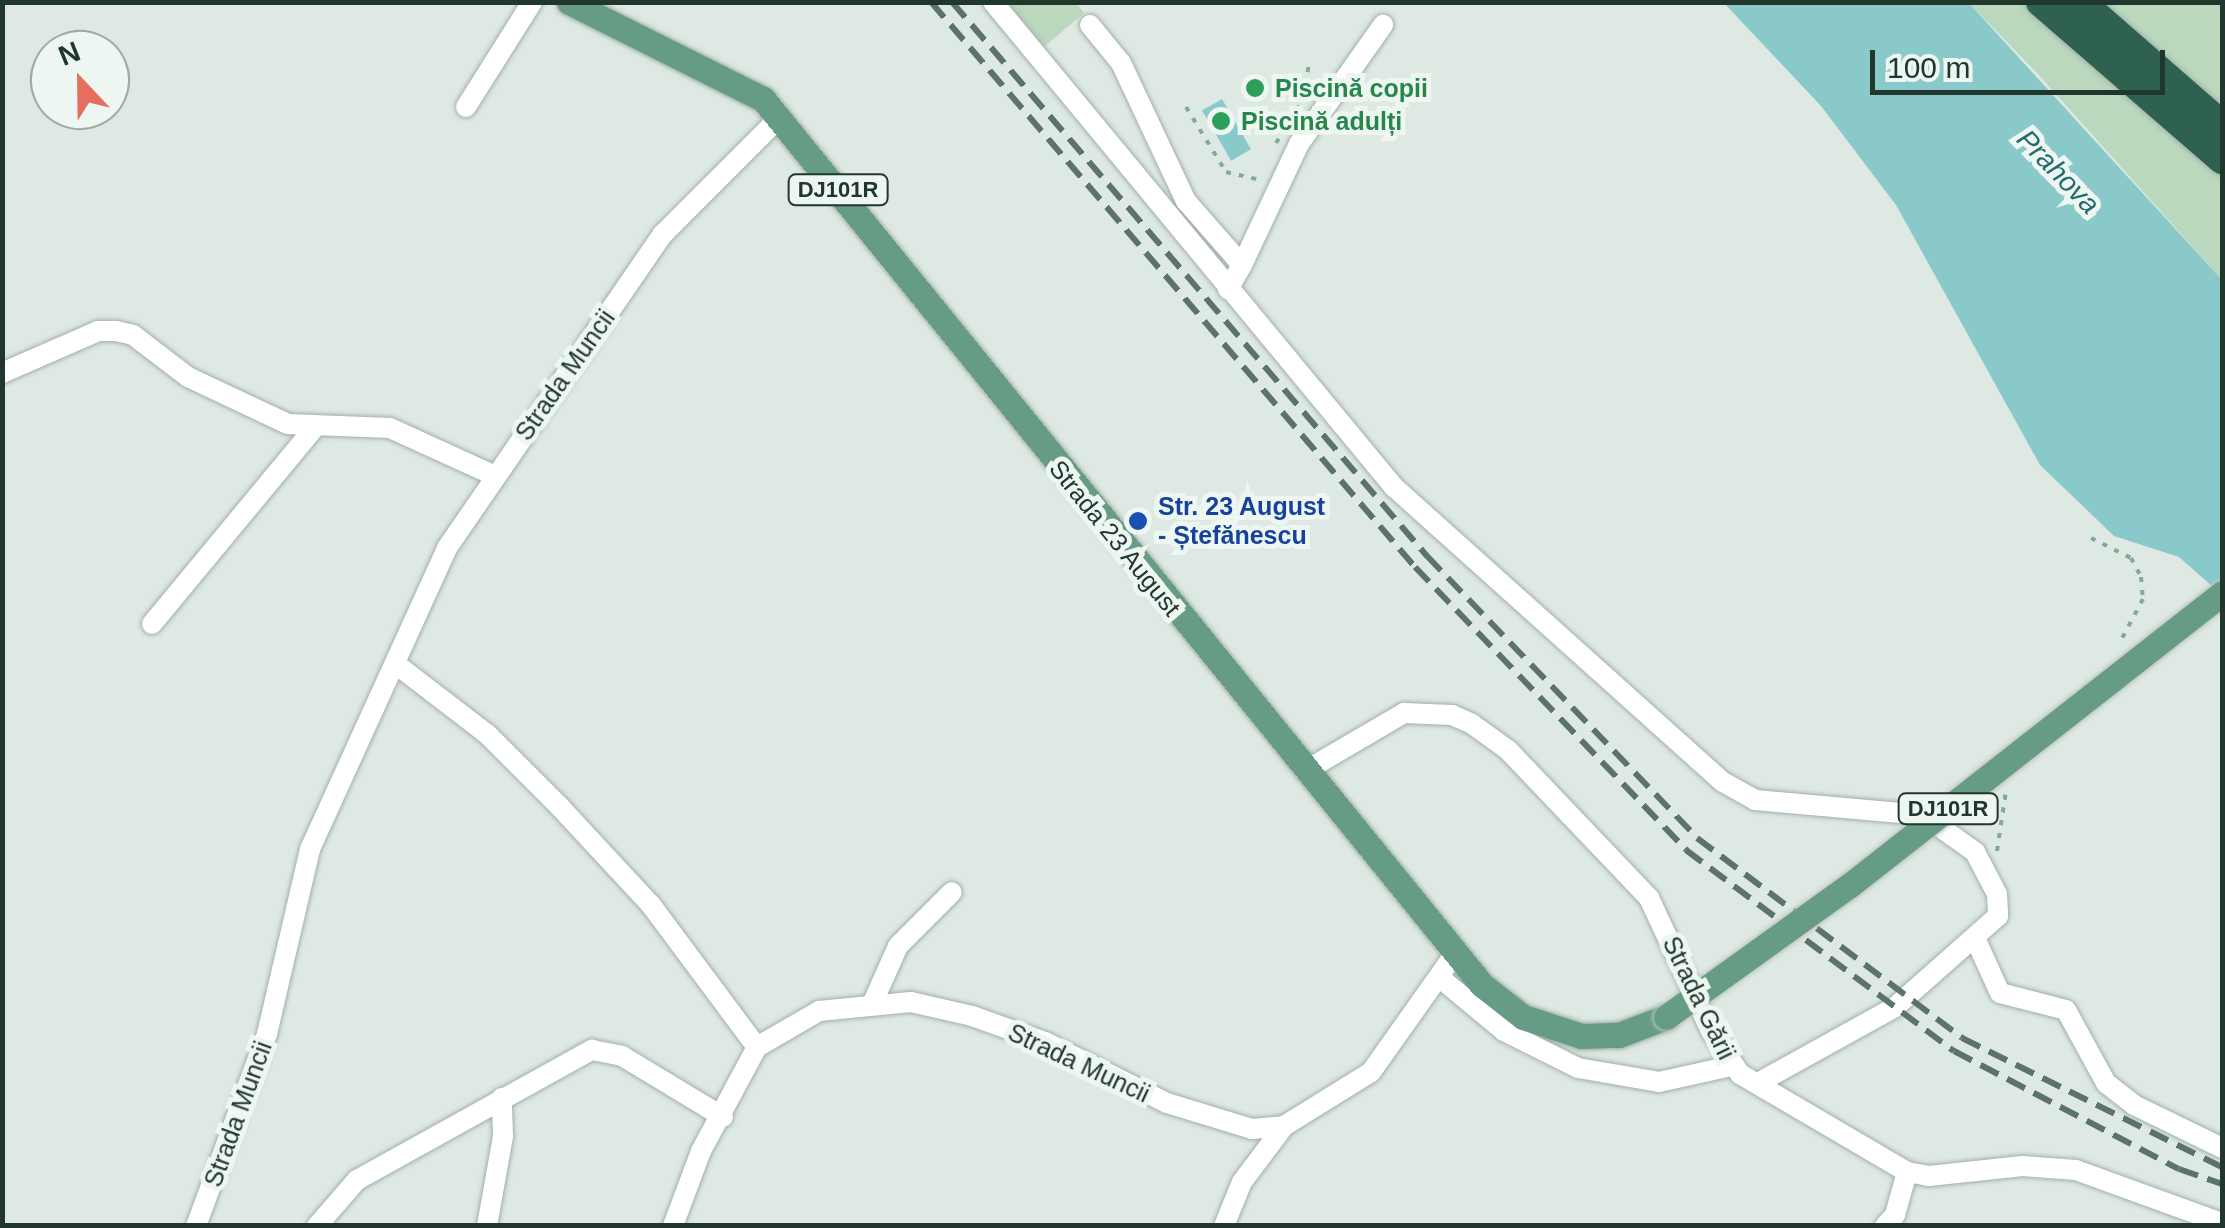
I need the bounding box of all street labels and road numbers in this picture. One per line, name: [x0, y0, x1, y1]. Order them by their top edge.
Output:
road number: DJ101R: [786, 173, 890, 207]
street label: Strada Muncii: [509, 304, 621, 446]
street label: Strada 23 August: [1043, 453, 1187, 623]
road number: DJ101R: [1896, 792, 2000, 826]
street label: Strada Gării: [1656, 931, 1742, 1065]
street label: Strada Muncii: [1003, 1017, 1155, 1109]
street label: Strada Muncii: [198, 1037, 278, 1191]

